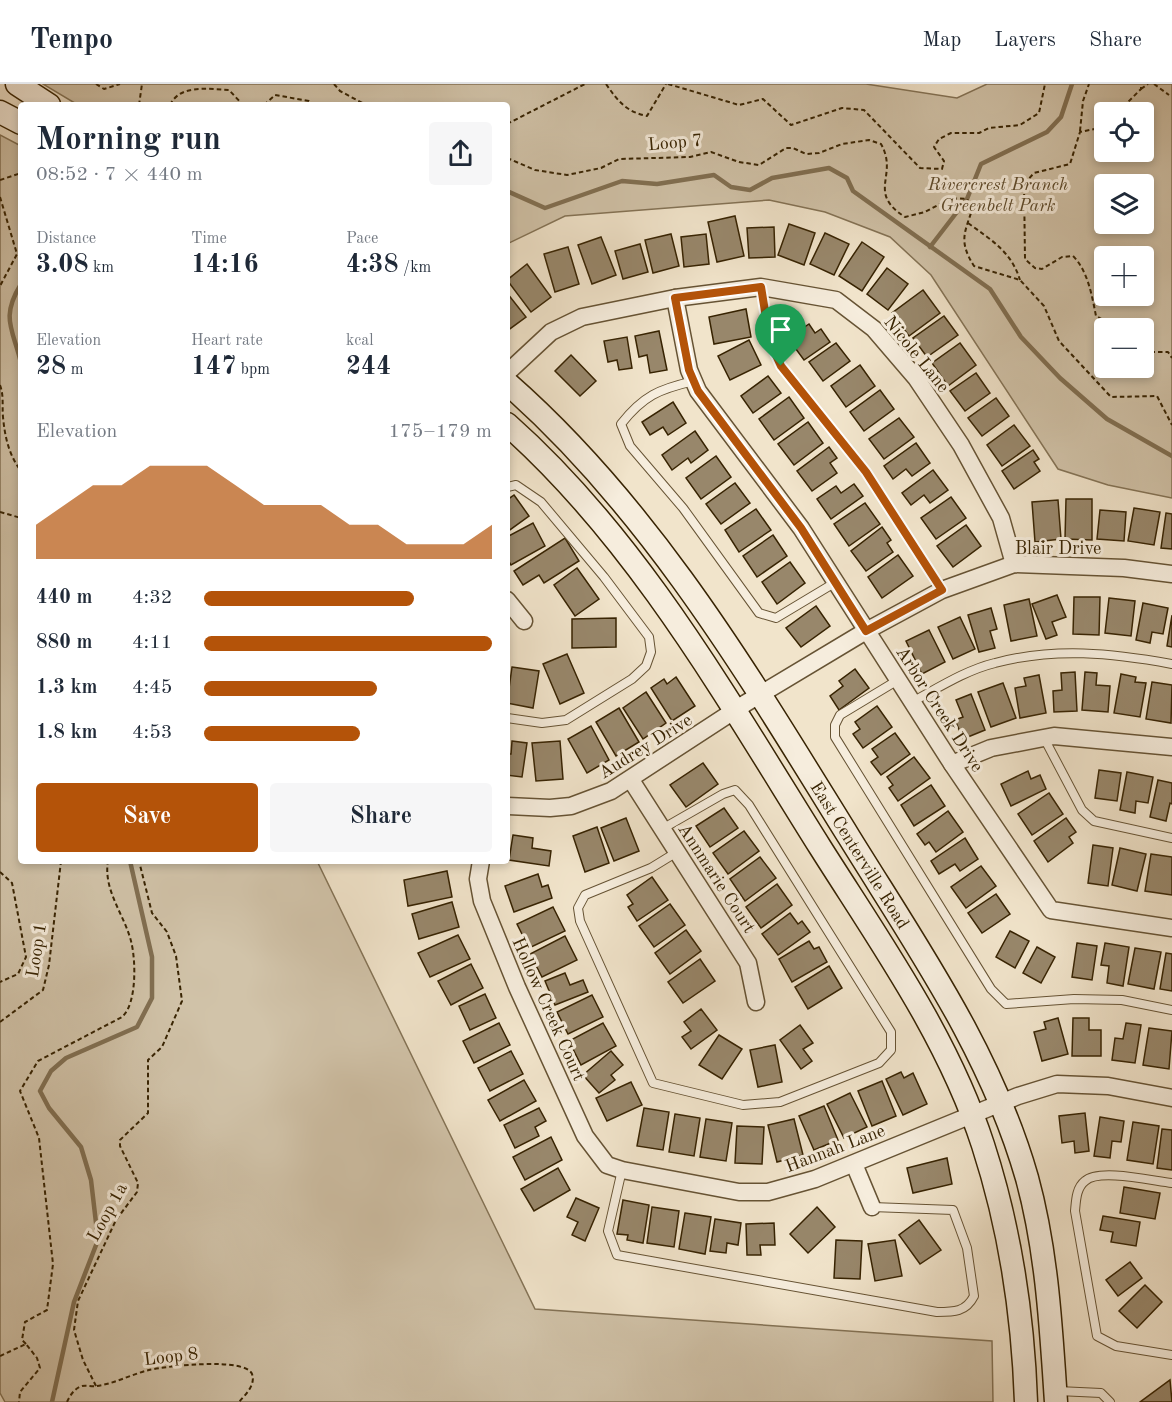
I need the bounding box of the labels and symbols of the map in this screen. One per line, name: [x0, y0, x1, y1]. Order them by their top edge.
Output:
street label: Loop 7: [647, 132, 703, 154]
park label: Rivercrest Branch Greenbelt Park: [927, 176, 1068, 215]
pin: [755, 304, 806, 366]
street label: Nicole Lane: [880, 313, 952, 396]
street label: Blair Drive: [1015, 540, 1101, 558]
street label: Arbor Creek Drive: [892, 644, 986, 775]
street label: Audrey Drive: [596, 711, 695, 783]
street label: East Centerville Road: [806, 779, 912, 932]
street label: Annmarie Court: [674, 821, 758, 936]
street label: Loop 1: [24, 922, 50, 979]
street label: Hollow Creek Court: [508, 935, 588, 1084]
street label: Hannah Lane: [783, 1122, 888, 1176]
street label: Loop 1a: [85, 1180, 131, 1245]
street label: Loop 8: [143, 1345, 199, 1369]

